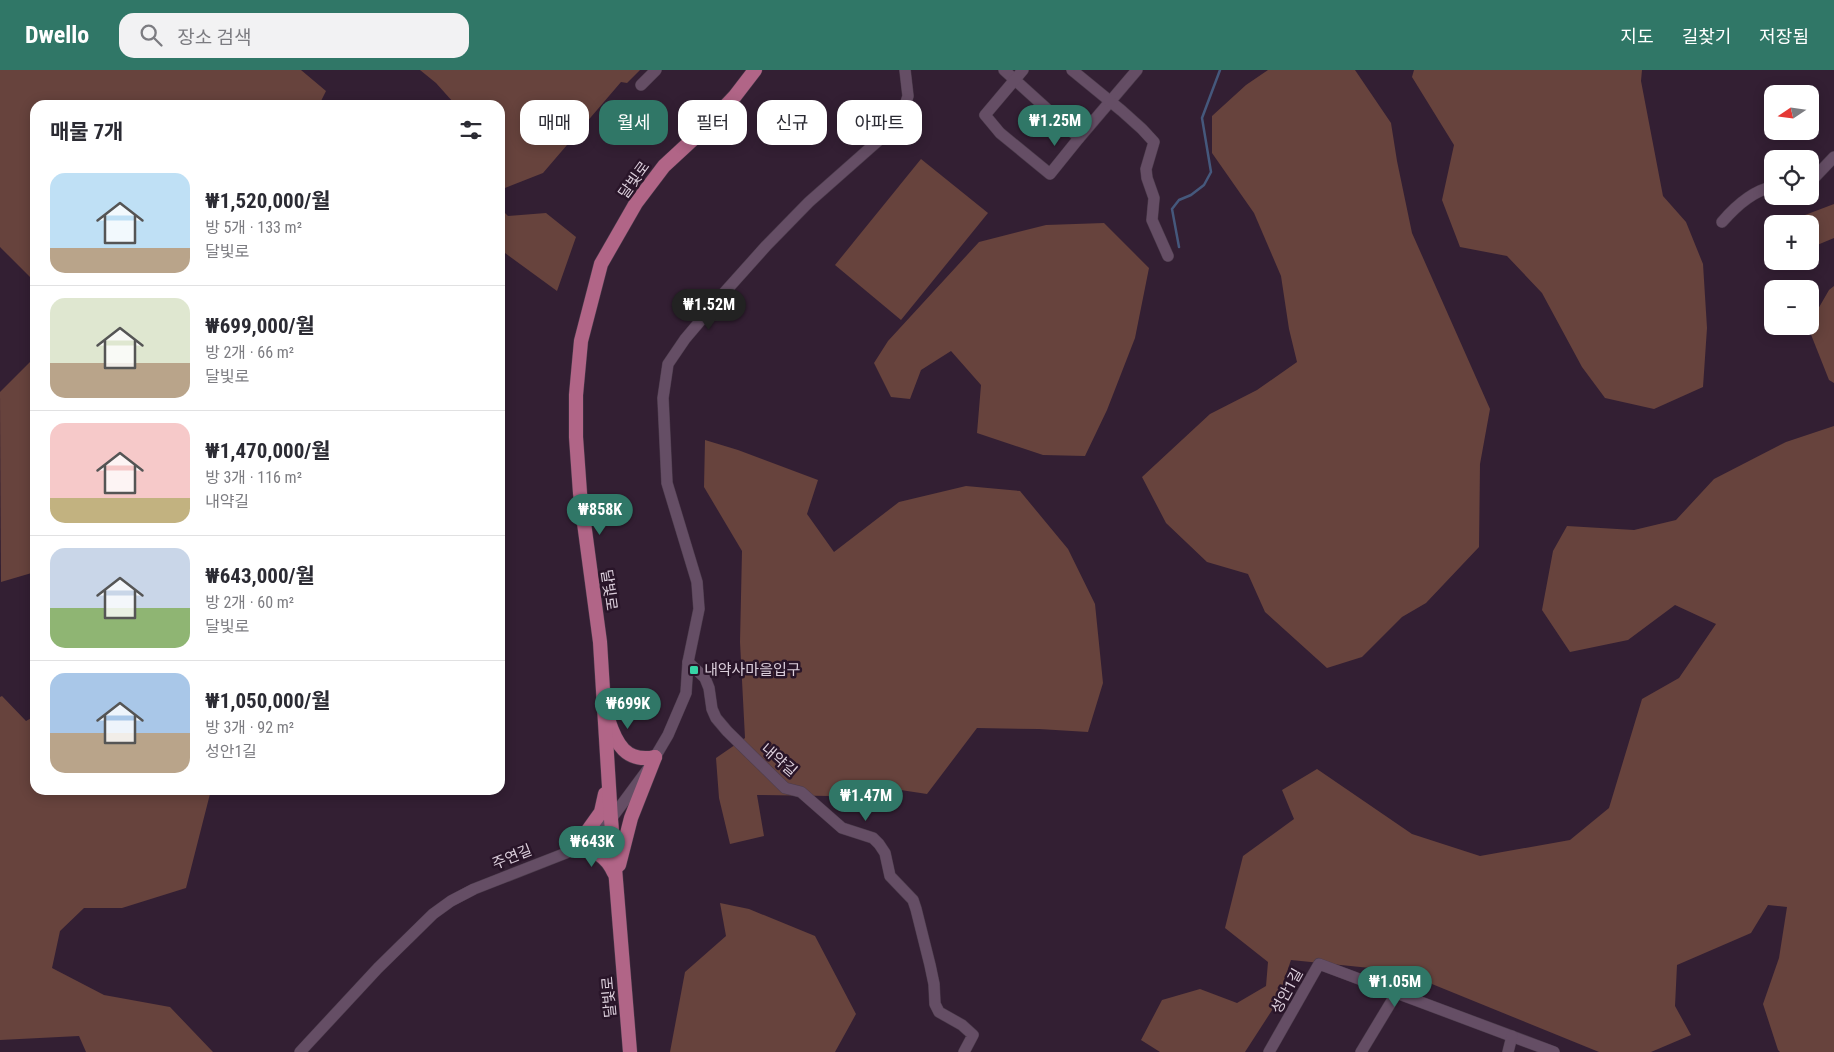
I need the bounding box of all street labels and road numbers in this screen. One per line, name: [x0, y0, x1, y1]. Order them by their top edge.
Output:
street label: 달빛로: [615, 158, 653, 202]
street label: 달빛로: [597, 568, 621, 612]
street label: 내약길: [757, 740, 801, 780]
street label: 주연길: [489, 841, 535, 873]
street label: 성안1길: [1267, 965, 1307, 1017]
street label: 달빛로: [598, 976, 620, 1018]

